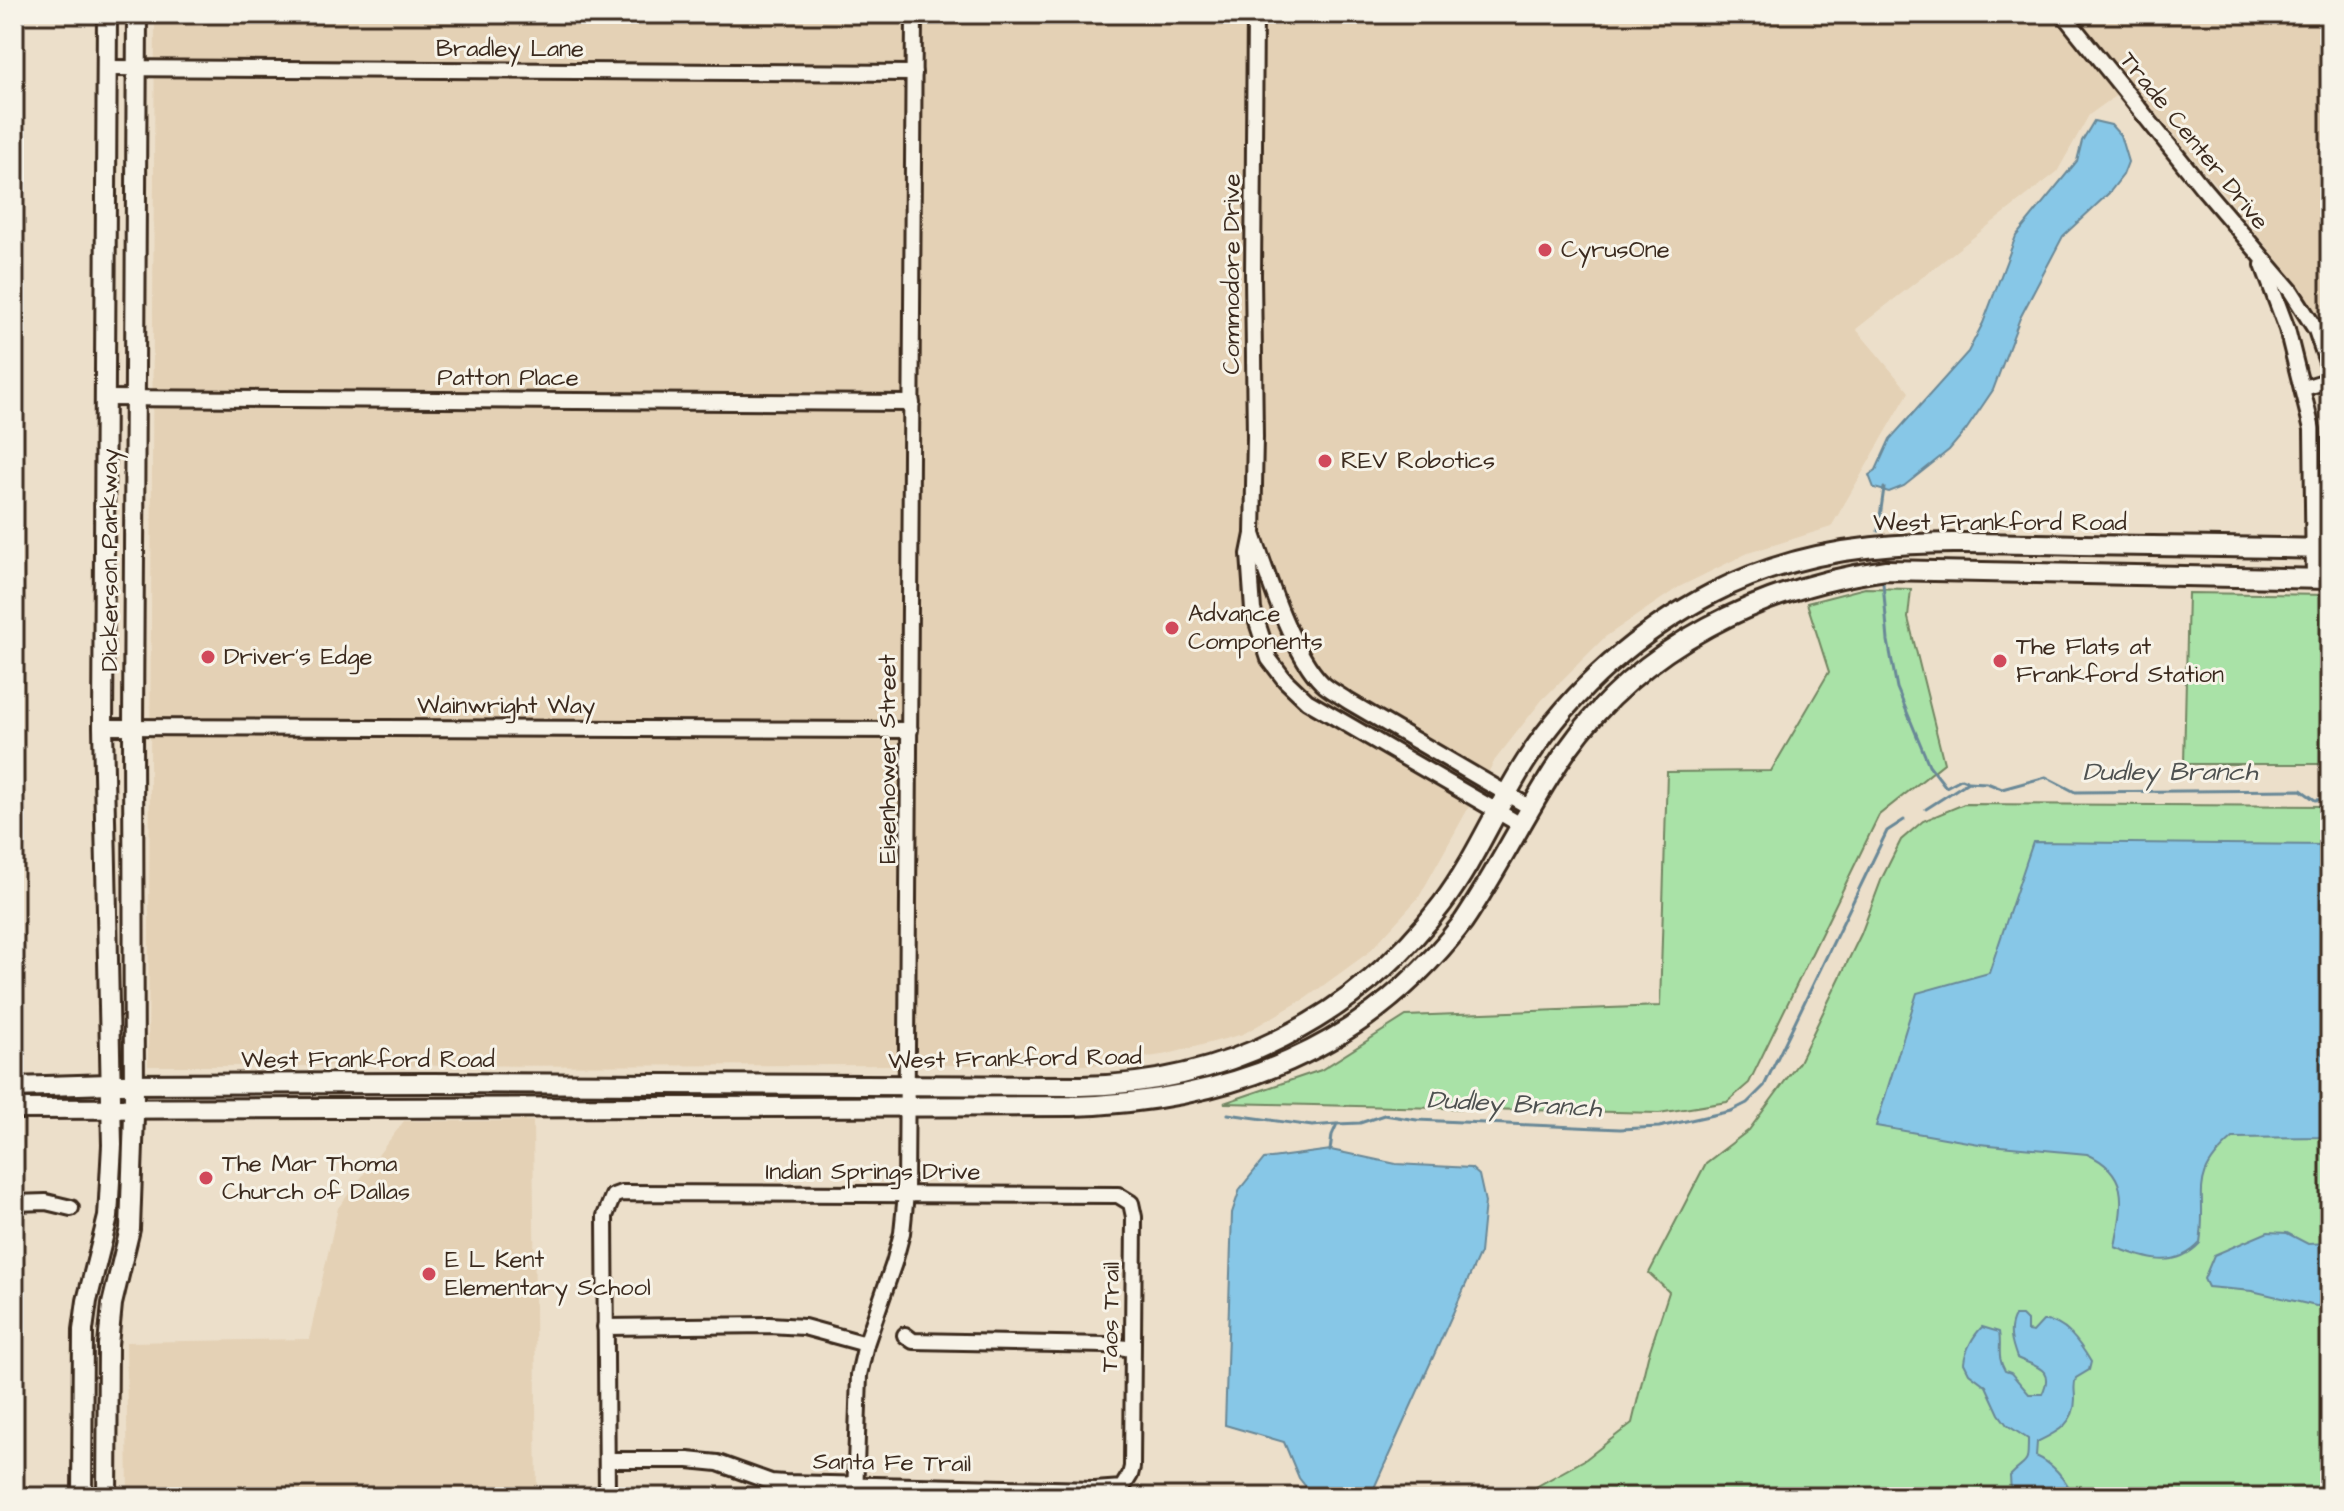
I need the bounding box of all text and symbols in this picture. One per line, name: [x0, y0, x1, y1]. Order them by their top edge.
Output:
street label: Bradley Lane: [436, 32, 584, 67]
street label: Trade Center Drive: [2111, 45, 2277, 237]
street label: Commodore Drive: [1215, 174, 1249, 374]
place label: CyrusOne: [1561, 233, 1670, 268]
marker: CyrusOne: [1536, 241, 1554, 259]
street label: Patton Place: [437, 361, 579, 395]
place label: REV Robotics: [1341, 444, 1495, 478]
street label: Dickerson Parkway: [93, 449, 128, 671]
marker: REV Robotics: [1316, 452, 1334, 470]
street label: West Frankford Road: [1873, 506, 2127, 540]
place label: Advance Components: [1188, 597, 1323, 659]
marker: Advance Components: [1163, 619, 1181, 637]
place label: The Flats at Frankford Station: [2016, 630, 2224, 692]
place label: Driver's Edge: [224, 640, 373, 675]
marker: Driver's Edge: [199, 648, 217, 666]
marker: The Flats at Frankford Station: [1991, 652, 2009, 670]
street label: Eisenhower Street: [871, 654, 905, 864]
street label: Wainwright Way: [417, 689, 595, 724]
water label: Dudley Branch: [2083, 754, 2258, 791]
street label: West Frankford Road: [888, 1040, 1142, 1078]
street label: West Frankford Road: [241, 1043, 495, 1077]
water label: Dudley Branch: [1426, 1081, 1603, 1128]
place label: The Mar Thoma Church of Dallas: [222, 1147, 410, 1209]
street label: Indian Springs Drive: [766, 1155, 980, 1190]
marker: The Mar Thoma Church of Dallas: [197, 1169, 215, 1187]
place label: E L Kent Elementary School: [445, 1243, 651, 1306]
street label: Taos Trail: [1093, 1262, 1129, 1372]
marker: E L Kent Elementary School: [420, 1265, 438, 1283]
street label: Santa Fe Trail: [813, 1445, 971, 1481]

